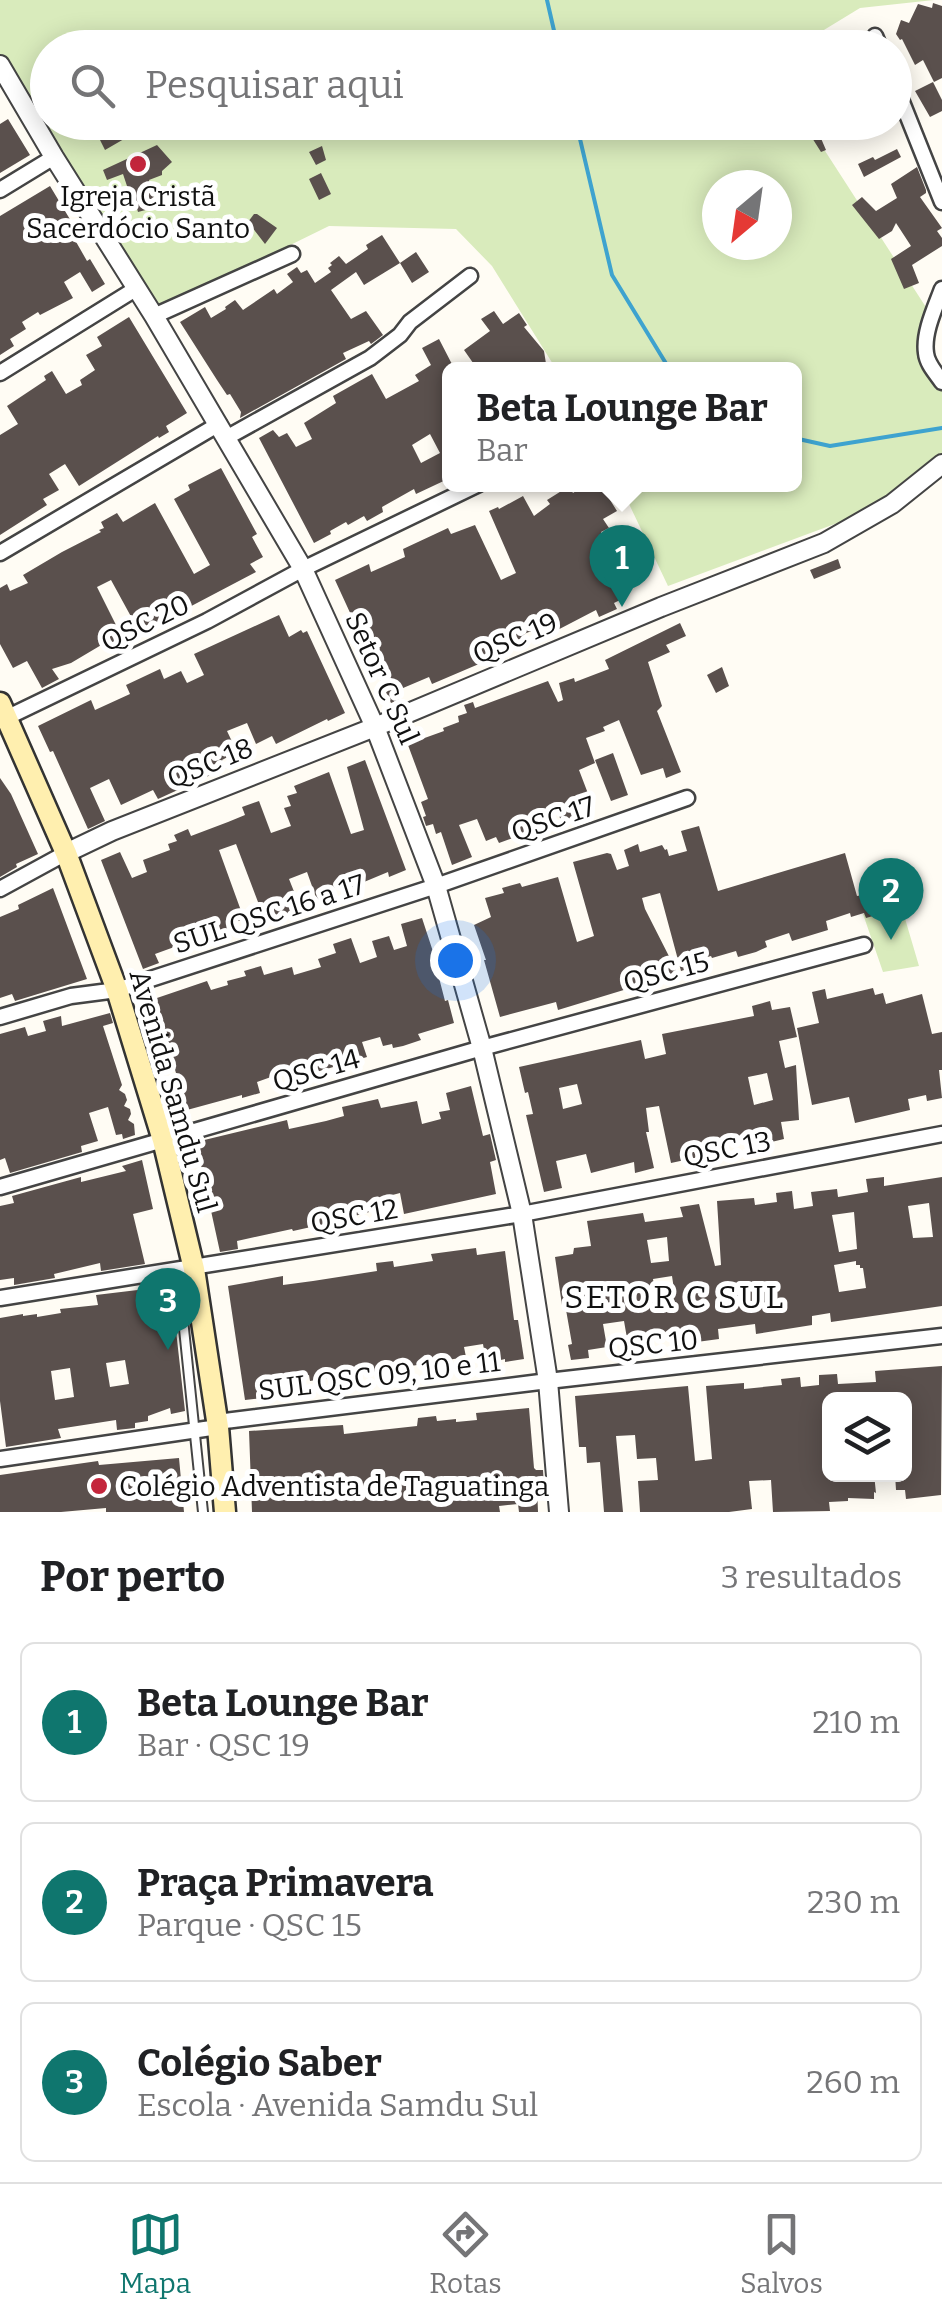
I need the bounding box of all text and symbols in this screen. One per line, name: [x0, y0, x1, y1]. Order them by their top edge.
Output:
search box: [30, 30, 912, 140]
icon: search: [65, 58, 120, 113]
text: Pesquisar aqui: [145, 62, 404, 108]
marker: Igreja Cristã Sacerdócio Santo: [127, 153, 149, 175]
north arrow: [702, 170, 792, 260]
place label: Igreja Cristã Sacerdócio Santo: [26, 180, 250, 245]
popup: [442, 362, 802, 492]
text: Beta Lounge Bar: [476, 385, 768, 431]
text: Bar: [476, 431, 528, 469]
pin: 1: [590, 524, 654, 607]
street label: QSC 20: [95, 587, 195, 659]
street label: QSC 19: [468, 605, 562, 671]
street label: Setor C Sul: [338, 607, 426, 749]
street label: QSC 18: [162, 731, 258, 795]
street label: QSC 17: [507, 789, 599, 849]
pin: 2: [858, 858, 924, 940]
street label: SUL QSC 16 a 17: [169, 867, 369, 961]
your location: [430, 935, 481, 986]
street label: QSC 15: [619, 945, 713, 999]
street label: Avenida Samdu Sul: [123, 966, 223, 1216]
street label: QSC 14: [269, 1042, 363, 1098]
street label: QSC 13: [680, 1124, 774, 1174]
street label: QSC 12: [308, 1192, 400, 1240]
pin: 3: [136, 1268, 200, 1350]
district label: SETOR C SUL: [564, 1278, 786, 1316]
street label: QSC 10: [606, 1323, 700, 1365]
street label: SUL QSC 09, 10 e 11: [256, 1345, 502, 1407]
map controls: [822, 1392, 912, 1482]
button: layers: [822, 1392, 912, 1482]
place label: Colégio Adventista de Taguatinga: [119, 1470, 549, 1503]
marker: Colégio Adventista de Taguatinga: [88, 1475, 110, 1497]
text: Por perto: [40, 1552, 225, 1602]
text: 3 resultados: [721, 1558, 902, 1596]
text: Beta Lounge Bar: [137, 1680, 429, 1726]
text: 1: [68, 1703, 81, 1741]
text: 210 m: [812, 1703, 900, 1741]
text: Bar · QSC 19: [137, 1726, 310, 1764]
text: Praça Primavera: [137, 1860, 434, 1906]
text: 2: [65, 1883, 84, 1921]
text: 230 m: [807, 1883, 900, 1921]
text: Parque · QSC 15: [137, 1906, 362, 1944]
text: Colégio Saber: [137, 2040, 382, 2086]
text: 3: [65, 2063, 84, 2101]
text: 260 m: [806, 2063, 900, 2101]
text: Escola · Avenida Samdu Sul: [137, 2086, 538, 2124]
tab: Mapa: [119, 2207, 191, 2300]
tab: Rotas: [429, 2207, 502, 2300]
tab: Salvos: [740, 2207, 823, 2300]

